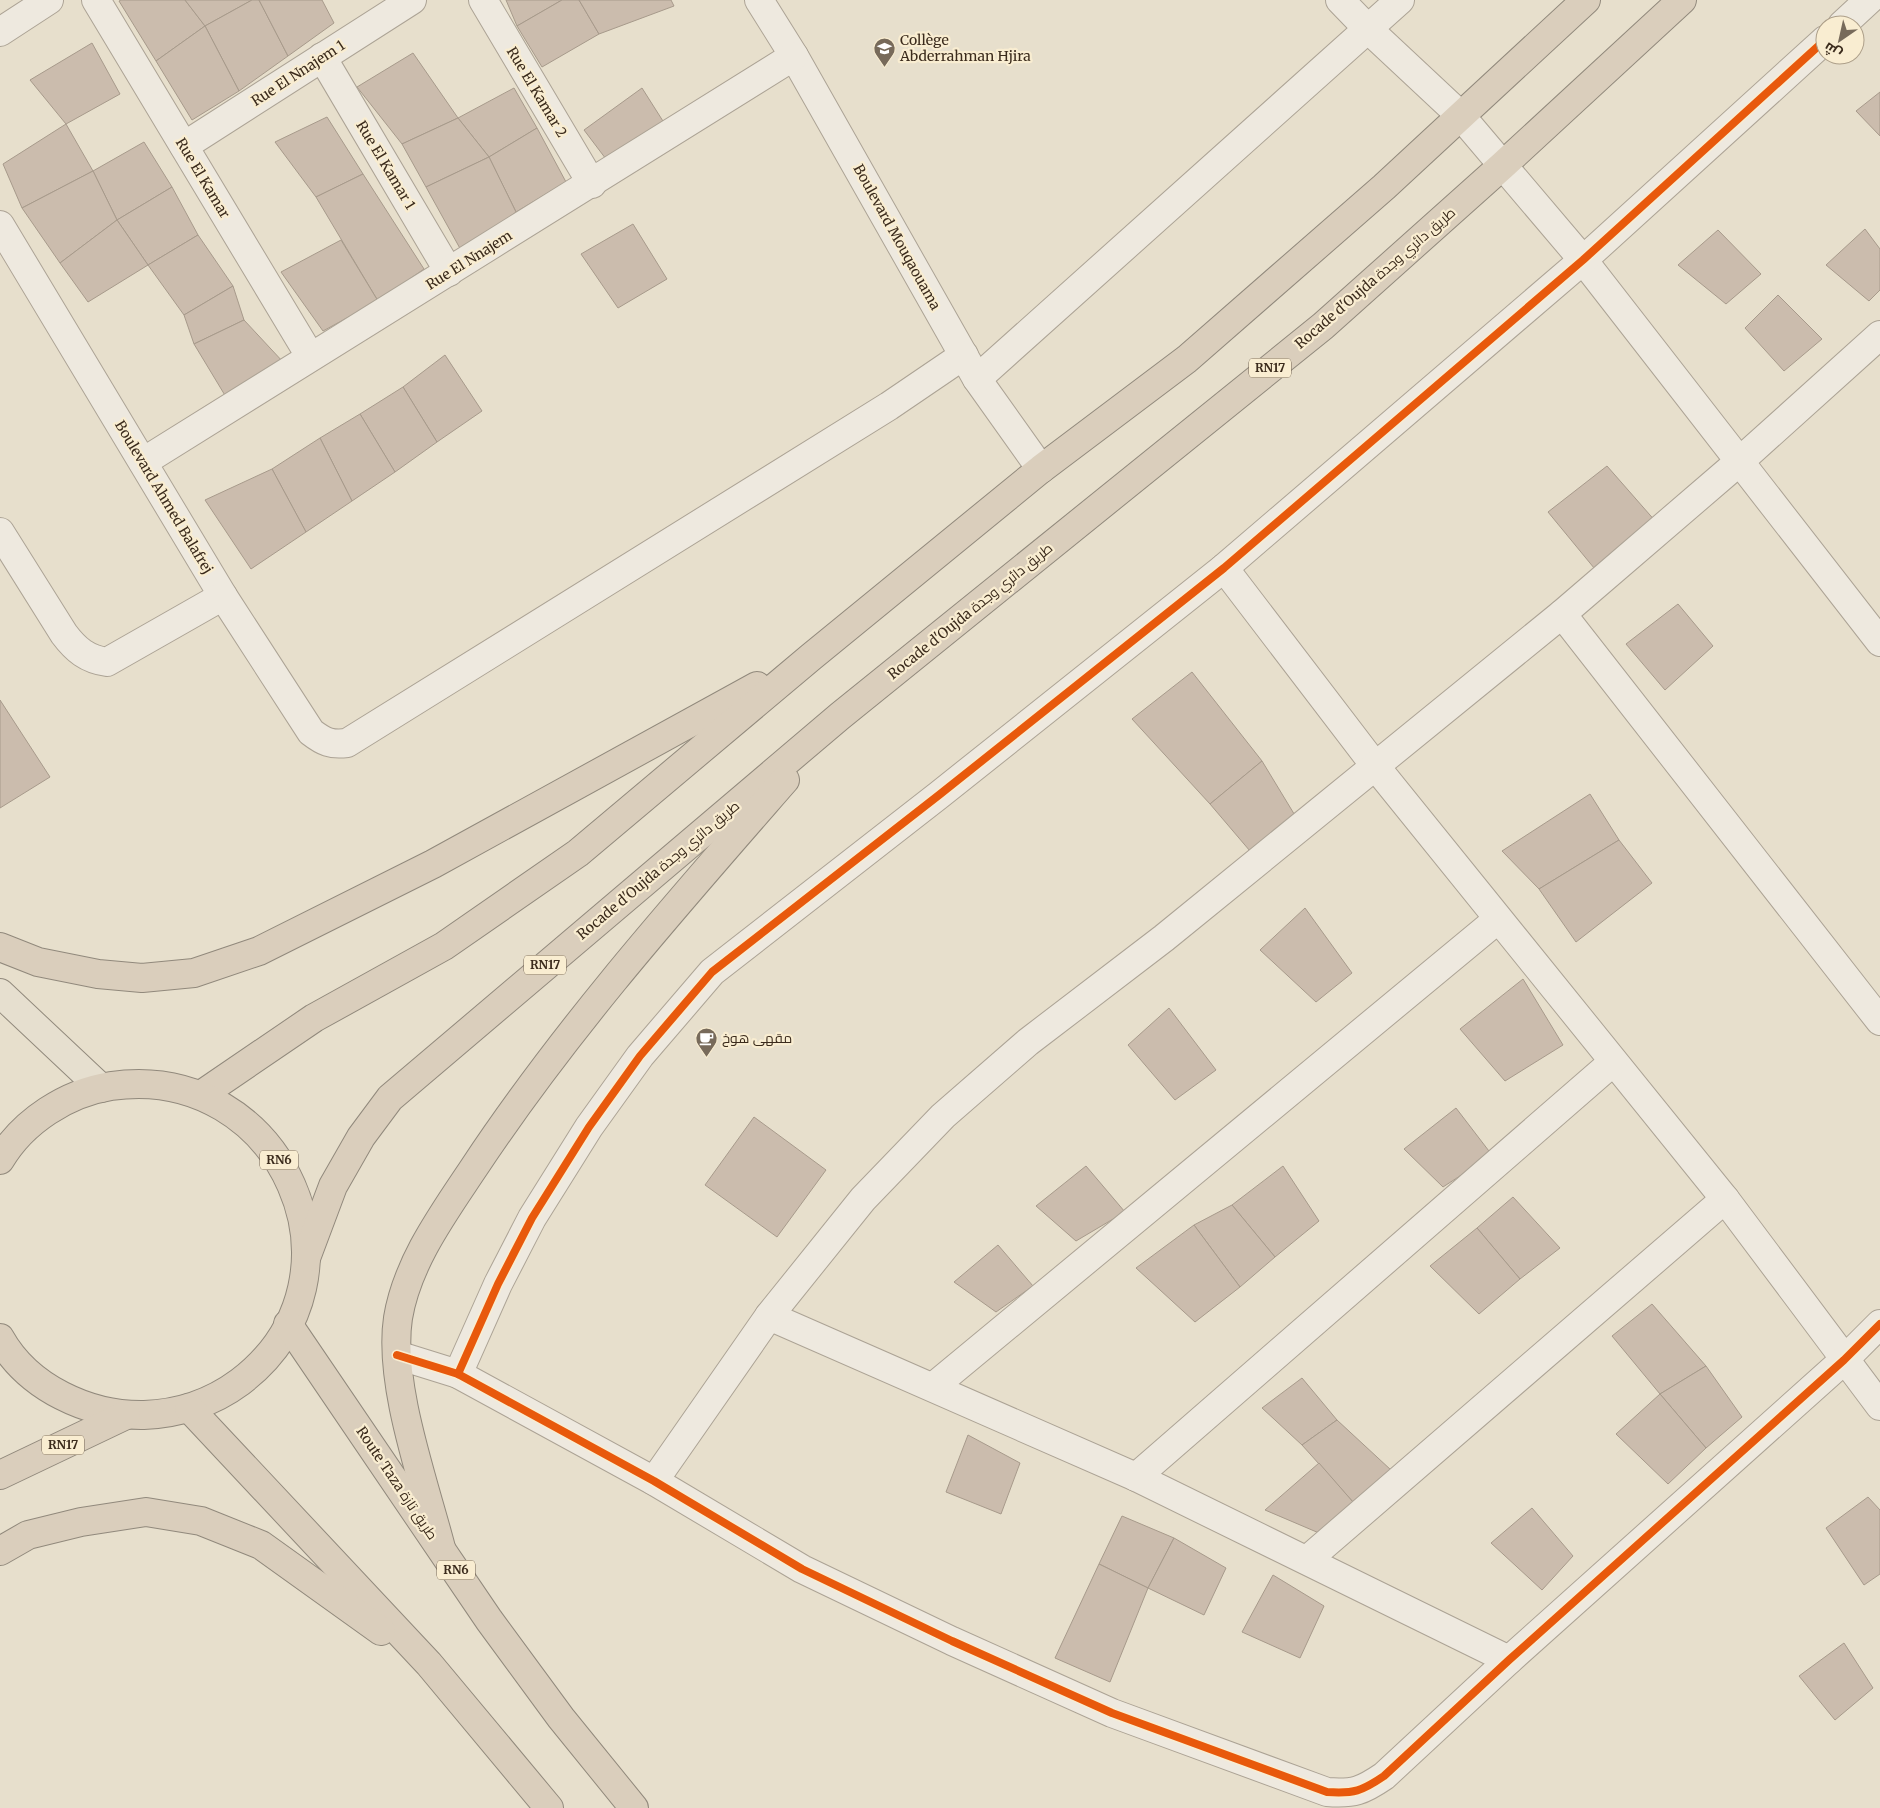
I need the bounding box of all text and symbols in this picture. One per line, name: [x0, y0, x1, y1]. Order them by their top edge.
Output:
north arrow: [1815, 15, 1865, 65]
place label: Collège Abderrahman Hjira: [899, 31, 1031, 65]
street label: Rue El Nnajem 1: [248, 36, 348, 110]
school or university icon: Collège Abderrahman Hjira: [872, 36, 896, 67]
text: ش: [1820, 38, 1845, 63]
street label: Rue El Kamar 2: [503, 43, 571, 141]
street label: Rue El Kamar 1: [352, 117, 420, 213]
street label: Rue El Kamar: [172, 134, 234, 222]
street label: Boulevard Mouqaouama: [849, 161, 945, 313]
street label: Rocade d'Oujda طريق دائري وجدة: [1291, 203, 1461, 355]
street label: Rue El Nnajem: [423, 226, 516, 294]
road number: RN17: [1249, 358, 1291, 378]
street label: Boulevard Ahmed Balafrej: [111, 417, 217, 577]
street label: Rocade d'Oujda طريق دائري وجدة: [884, 539, 1058, 685]
street label: Rocade d'Oujda طريق دائري وجدة: [573, 797, 745, 946]
road number: RN17: [524, 956, 566, 974]
cafe icon: مقهى هوخ: [694, 1026, 718, 1057]
place label: مقهى هوخ: [722, 1029, 792, 1047]
road number: RN6: [260, 1150, 298, 1170]
street label: Route Taza طريق تازة: [352, 1423, 442, 1543]
road number: RN17: [42, 1436, 84, 1454]
road number: RN6: [437, 1560, 475, 1580]

